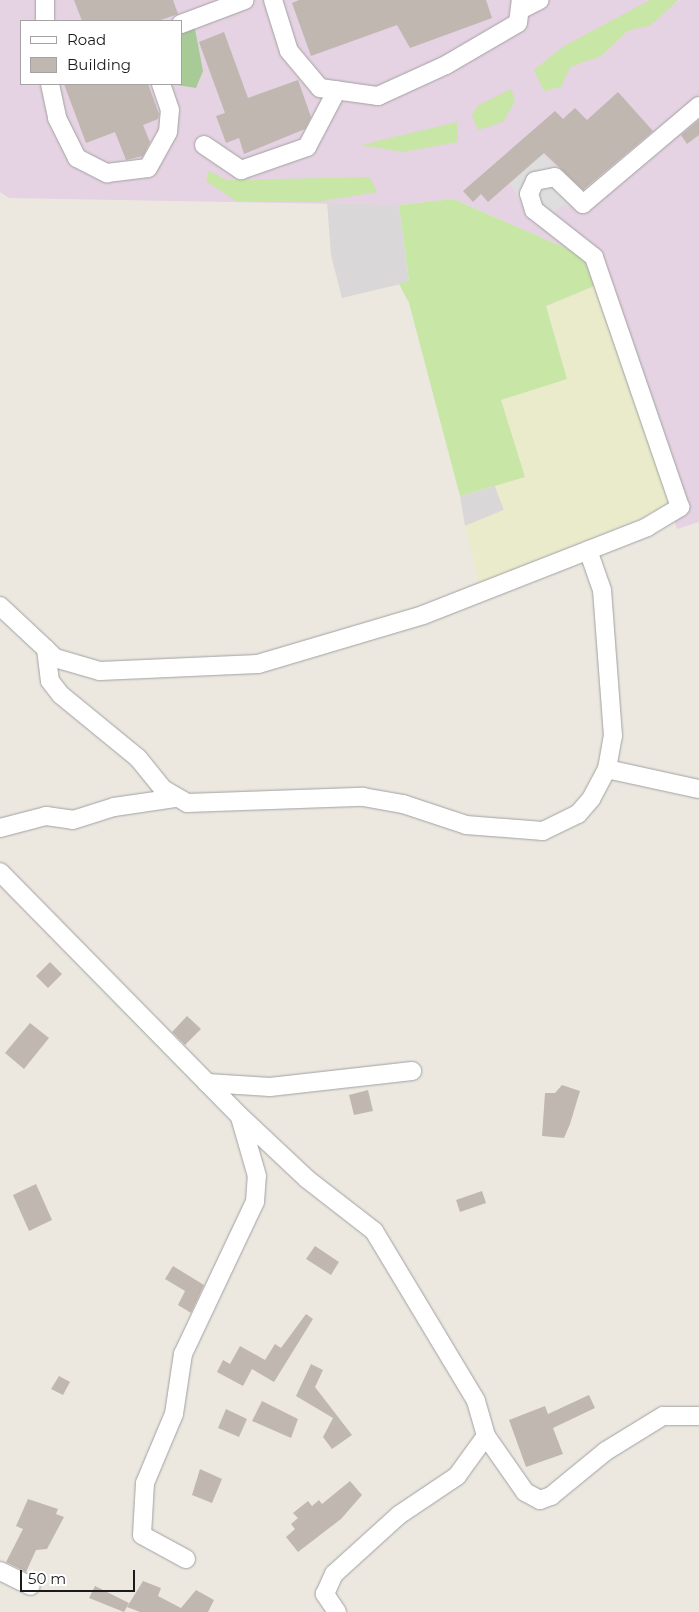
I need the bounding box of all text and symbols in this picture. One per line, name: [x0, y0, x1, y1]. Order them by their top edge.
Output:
legend: [20, 20, 182, 85]
text: Road: [67, 30, 106, 49]
text: Building: [67, 55, 131, 74]
scale bar: [22, 1560, 138, 1592]
text: 50 m: [28, 1569, 66, 1588]

